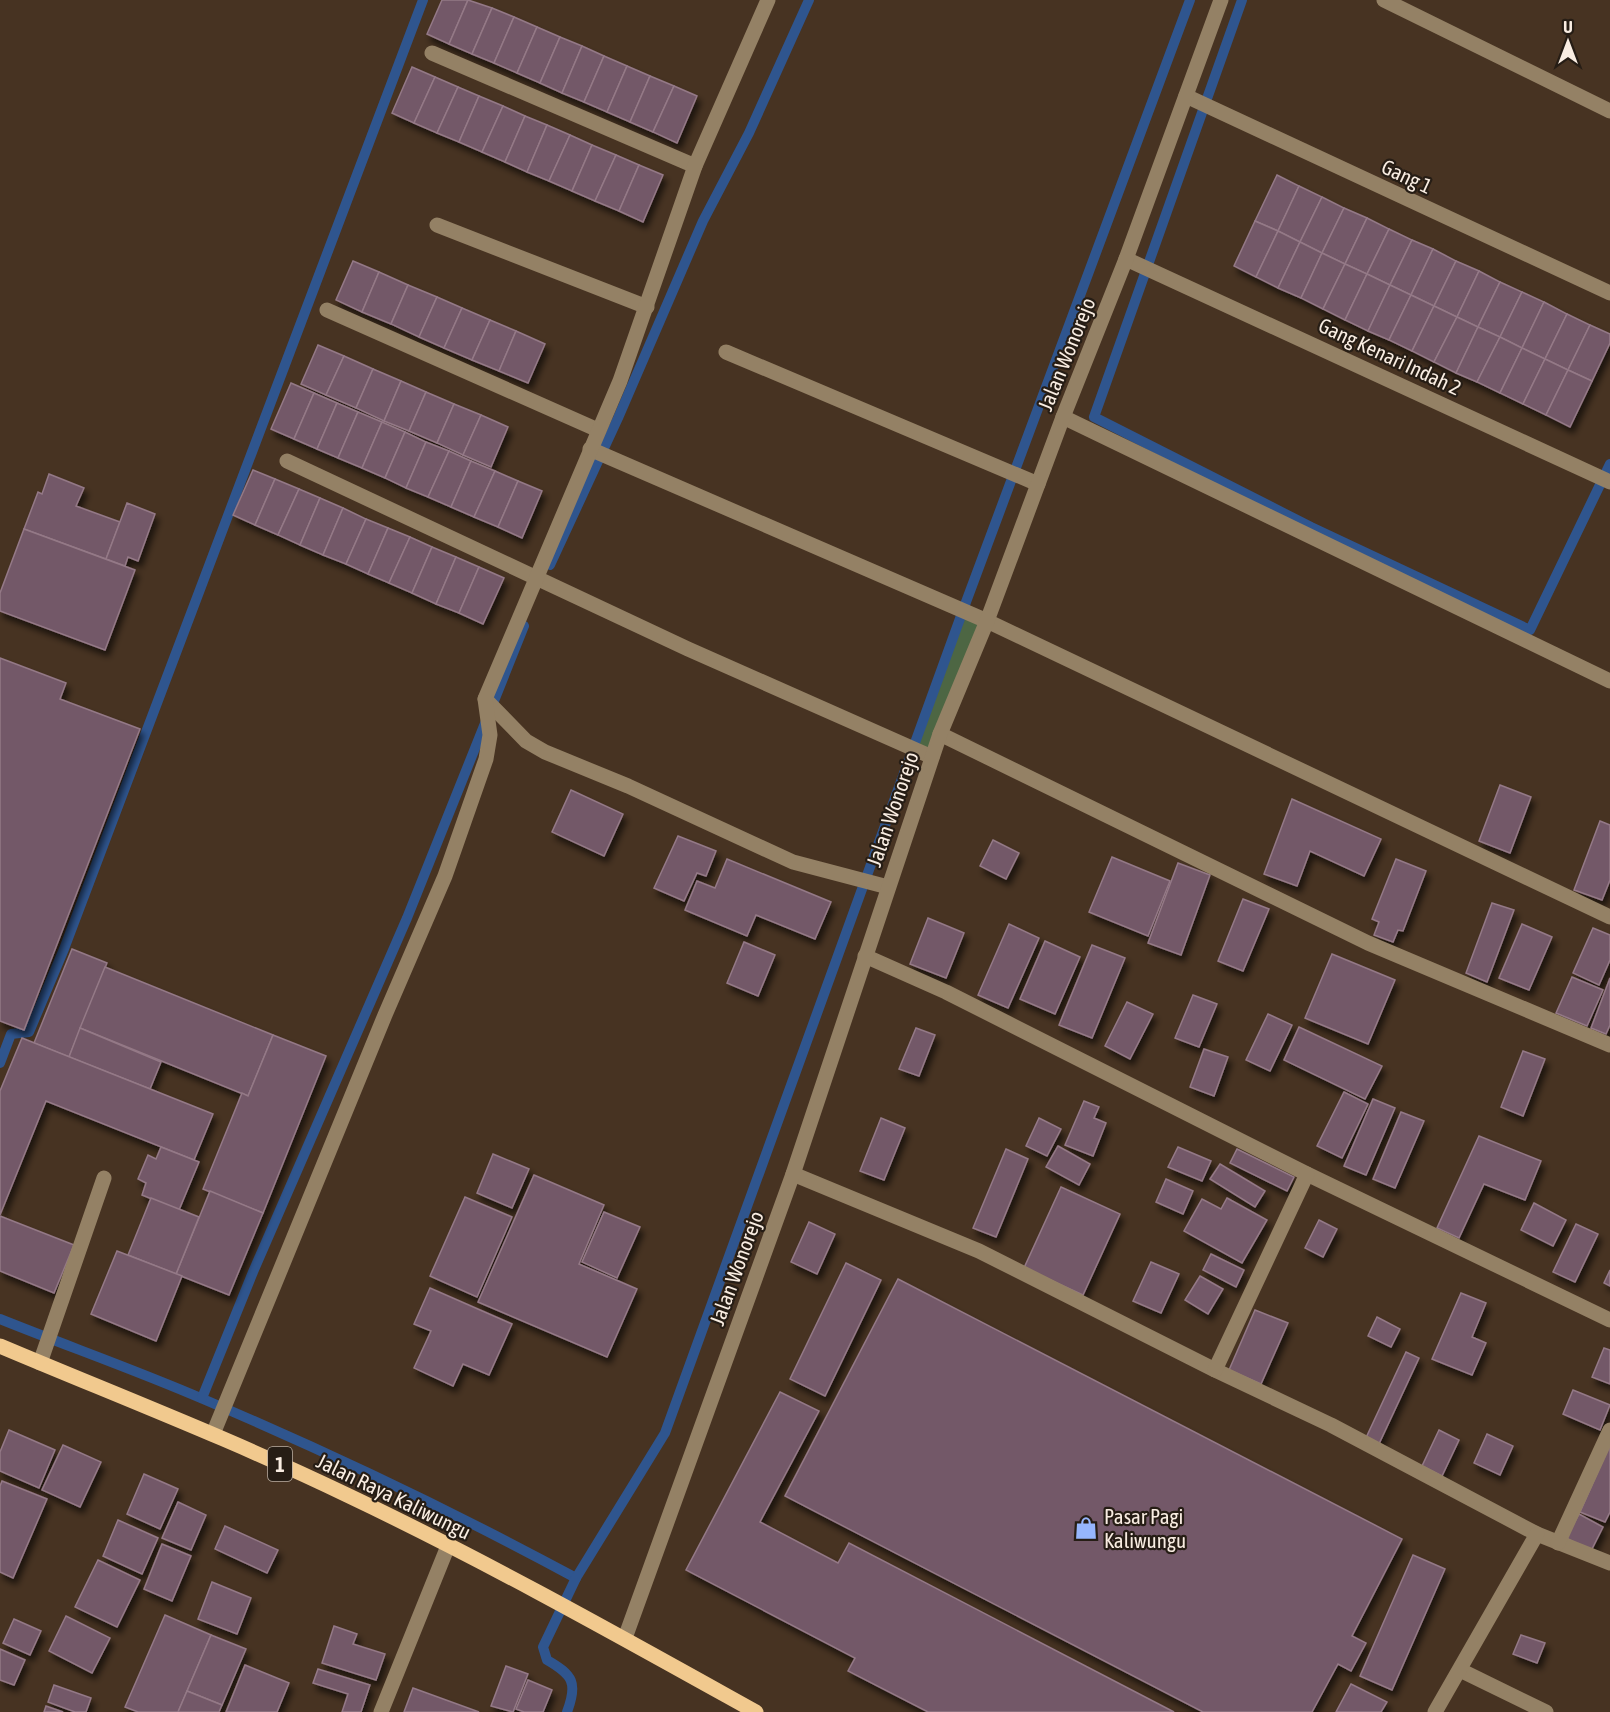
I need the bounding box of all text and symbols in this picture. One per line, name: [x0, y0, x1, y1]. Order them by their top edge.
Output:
north arrow: [1538, 12, 1598, 72]
text: U: [1563, 18, 1573, 36]
street label: Gang 1: [1378, 154, 1436, 198]
street label: Jalan Wonorejo: [1032, 294, 1100, 414]
street label: Gang Kenari Indah 2: [1315, 312, 1465, 400]
street label: Jalan Wonorejo: [861, 748, 923, 870]
street label: Jalan Wonorejo: [704, 1208, 768, 1328]
road number: 1: [268, 1447, 292, 1481]
street label: Jalan Raya Kaliwungu: [313, 1448, 475, 1544]
place label: Pasar Pagi Kaliwungu: [1104, 1504, 1186, 1552]
shop icon: Pasar Pagi Kaliwungu: [1073, 1515, 1099, 1541]

